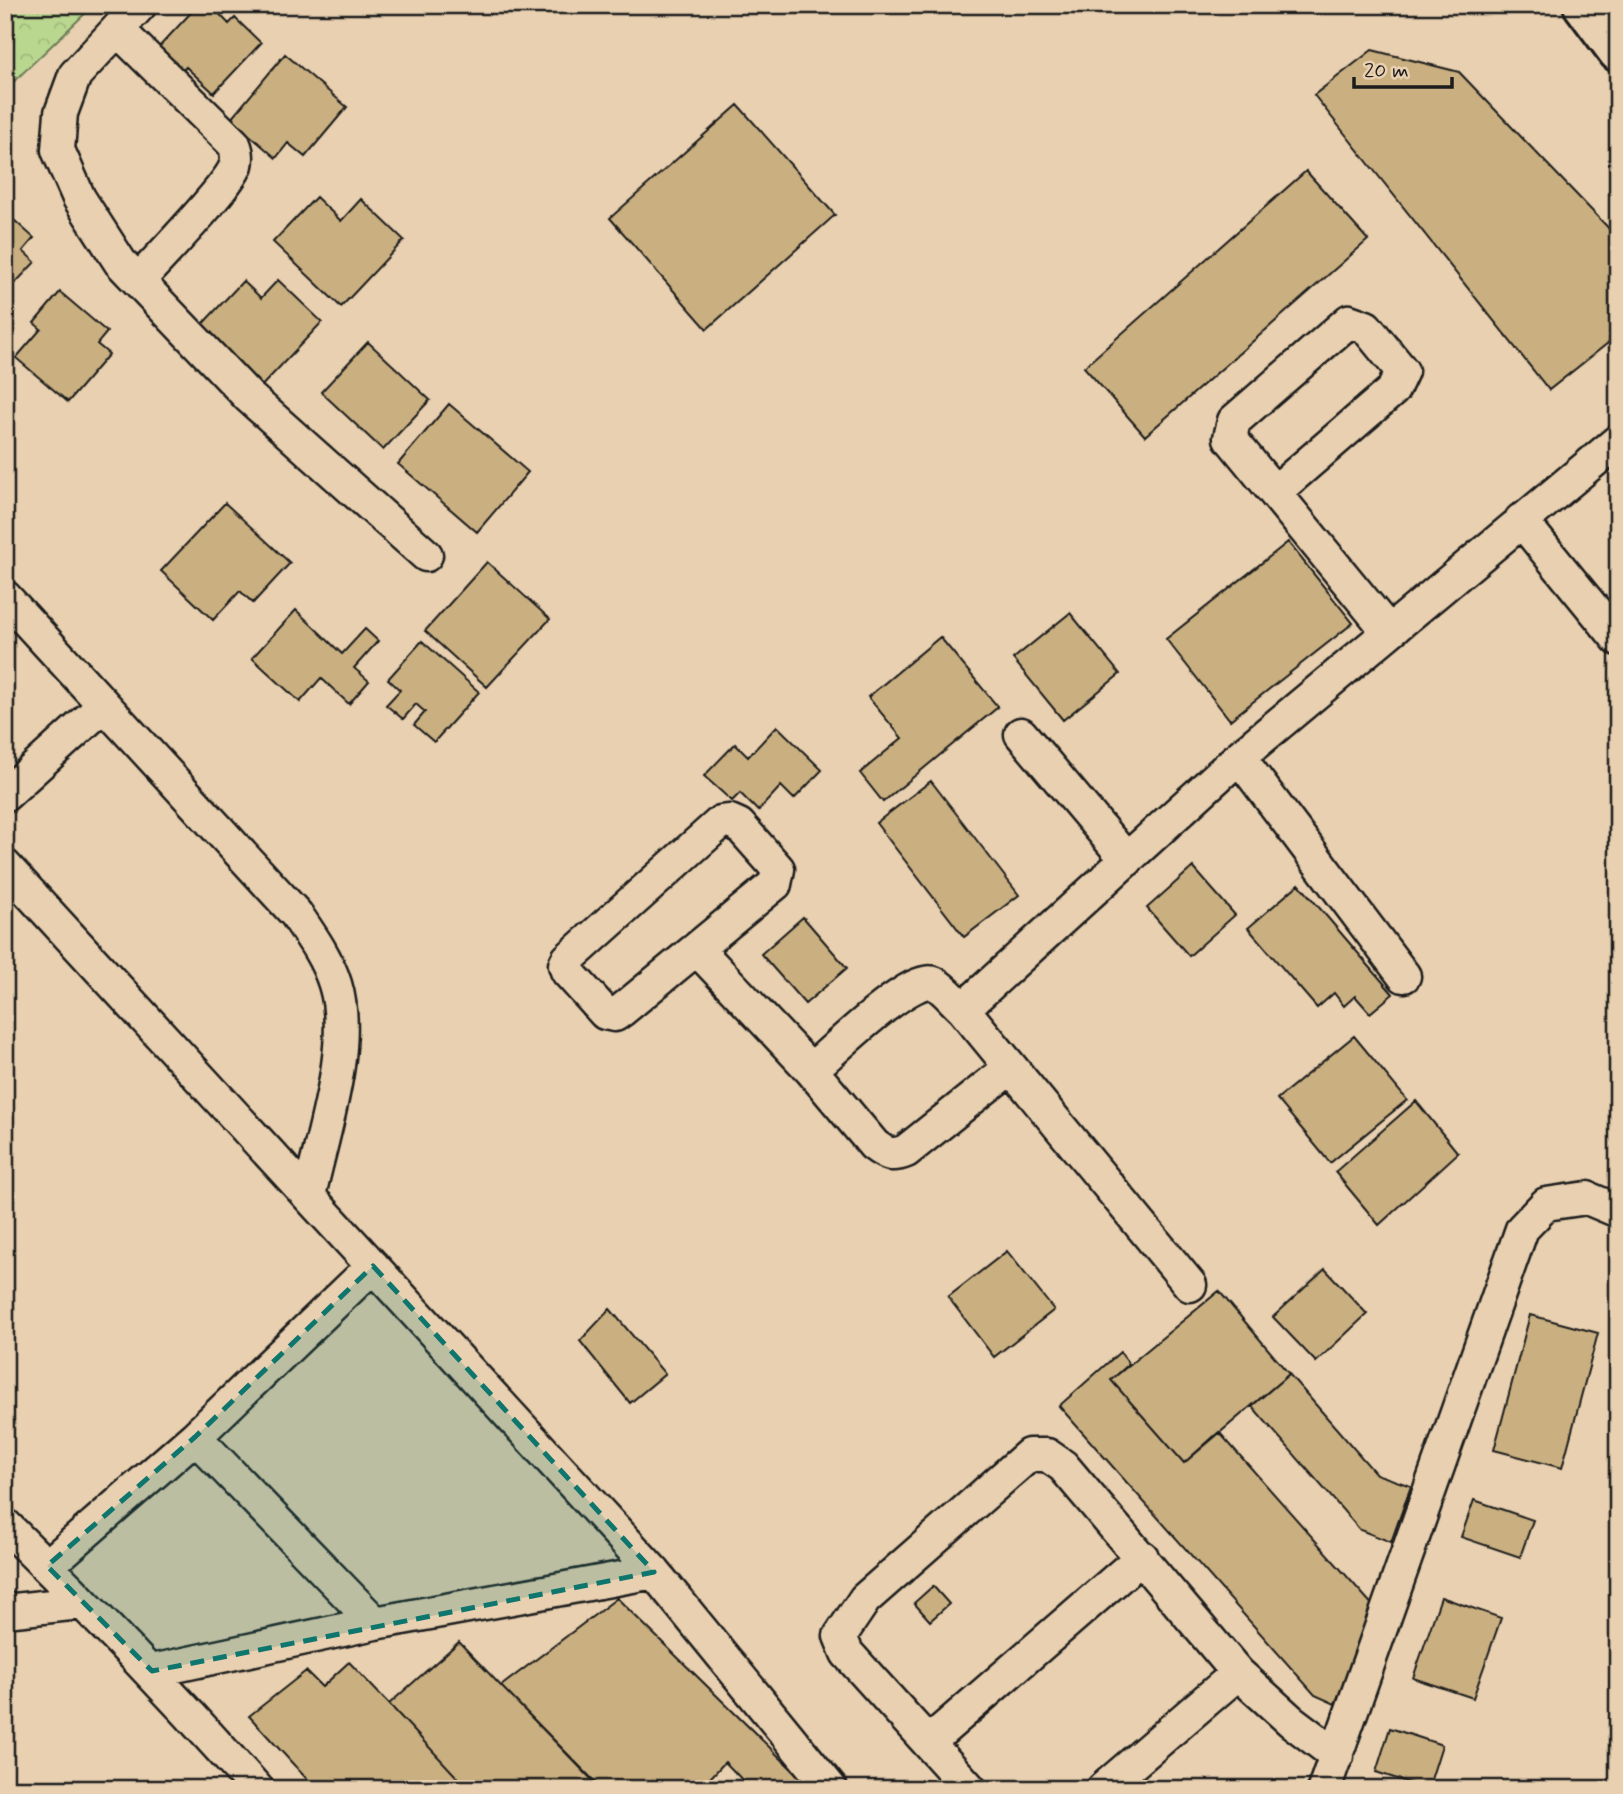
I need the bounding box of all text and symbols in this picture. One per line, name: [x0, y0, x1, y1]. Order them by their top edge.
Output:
scale bar: [1354, 46, 1452, 90]
text: 20 m: [1364, 57, 1409, 85]

